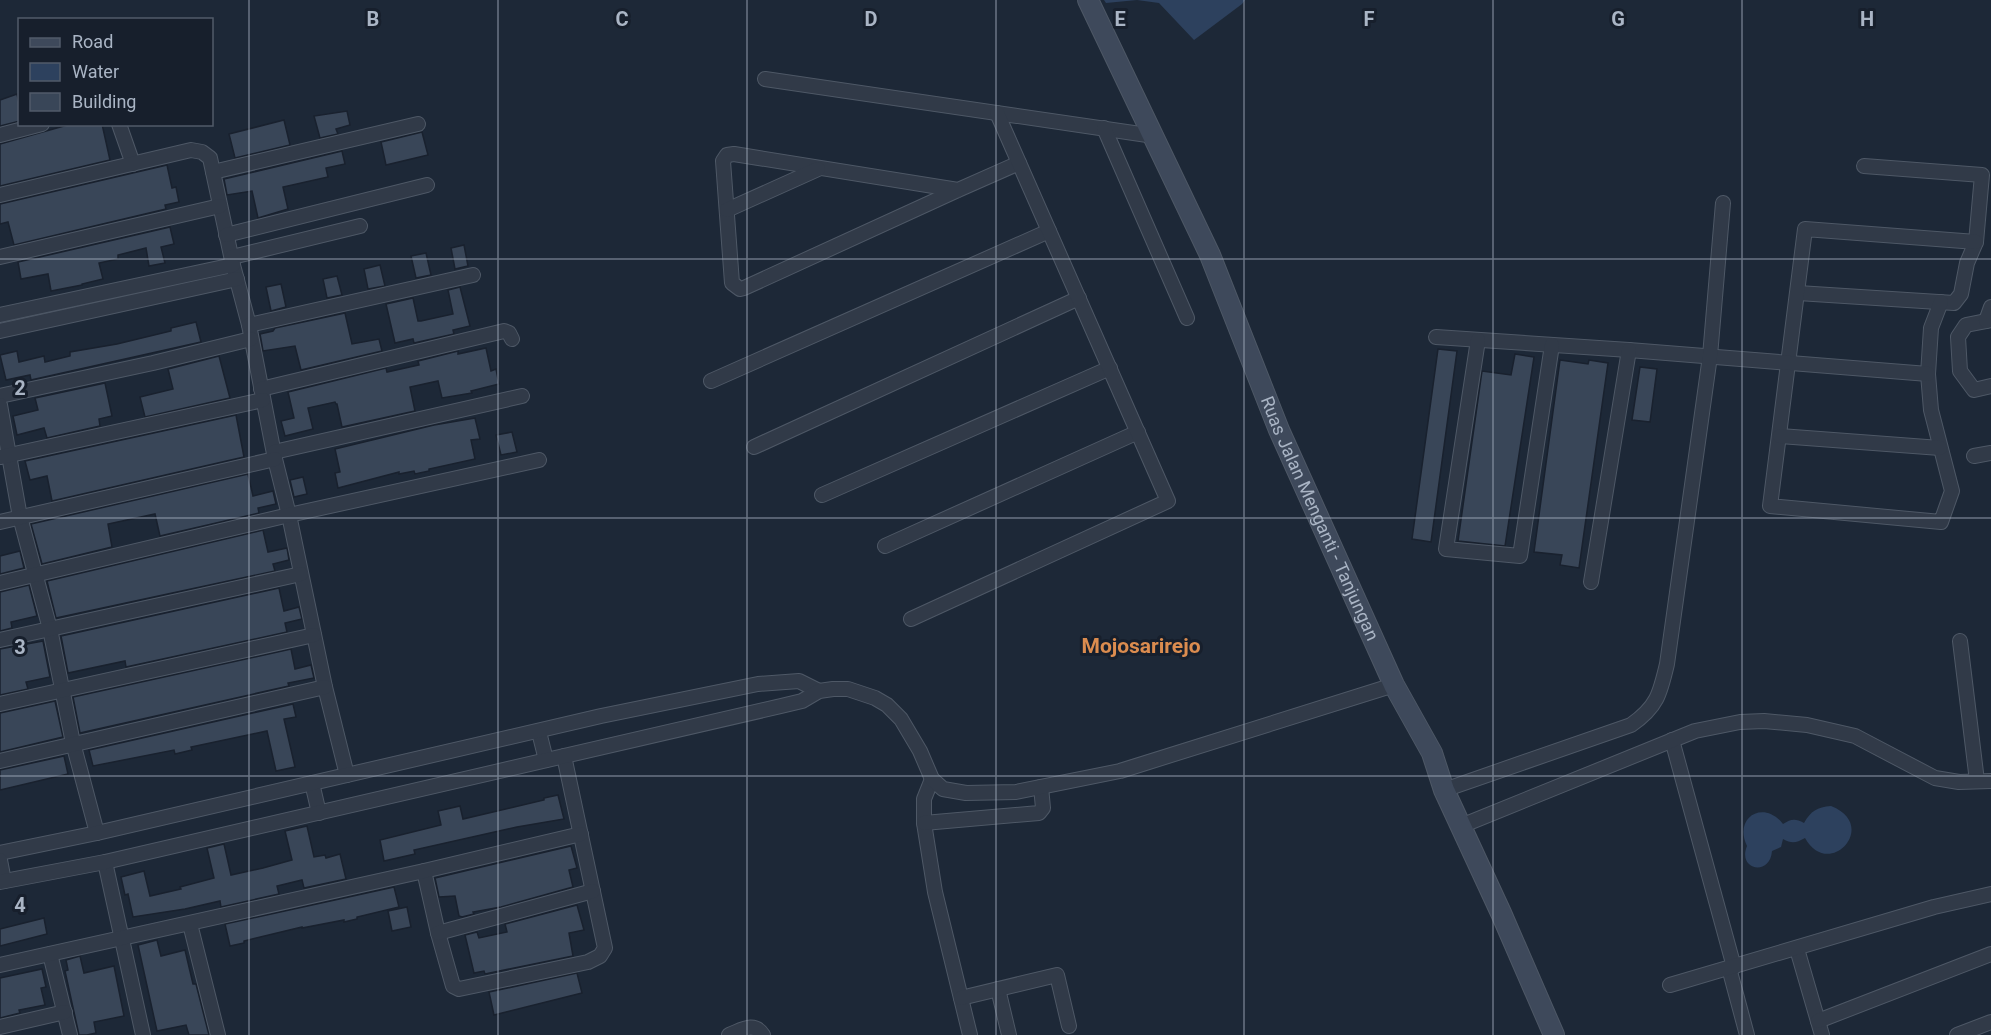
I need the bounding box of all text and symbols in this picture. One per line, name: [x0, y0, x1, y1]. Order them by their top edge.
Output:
text: B: [367, 7, 379, 31]
text: C: [615, 7, 629, 31]
text: D: [865, 7, 878, 31]
text: E: [1114, 7, 1126, 31]
text: F: [1364, 7, 1375, 31]
text: G: [1611, 7, 1625, 31]
text: H: [1860, 7, 1874, 31]
legend: [18, 18, 213, 126]
text: Road: [72, 31, 113, 52]
text: Water: [72, 61, 119, 82]
text: Building: [72, 91, 136, 112]
text: 2: [14, 376, 26, 400]
street label: Ruas Jalan Menganti - Tanjungan: [1257, 393, 1384, 644]
district label: Mojosarirejo: [1082, 634, 1201, 658]
text: 3: [14, 635, 26, 659]
text: 4: [14, 893, 26, 917]

